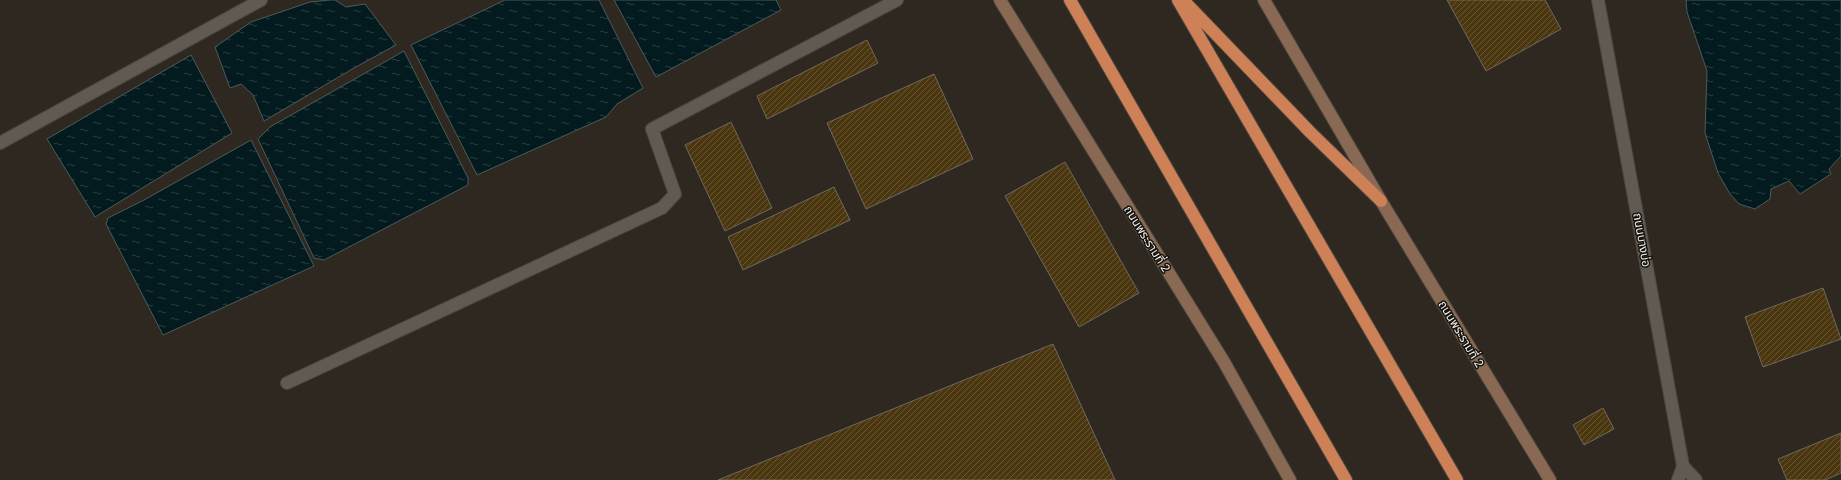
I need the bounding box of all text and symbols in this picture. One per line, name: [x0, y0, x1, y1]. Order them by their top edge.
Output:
street label: ถนนพระรามที่ 2: [1121, 202, 1175, 275]
street label: ถนนบางบ่อ: [1630, 212, 1655, 268]
street label: ถนนพระรามที่ 2: [1436, 297, 1488, 370]

